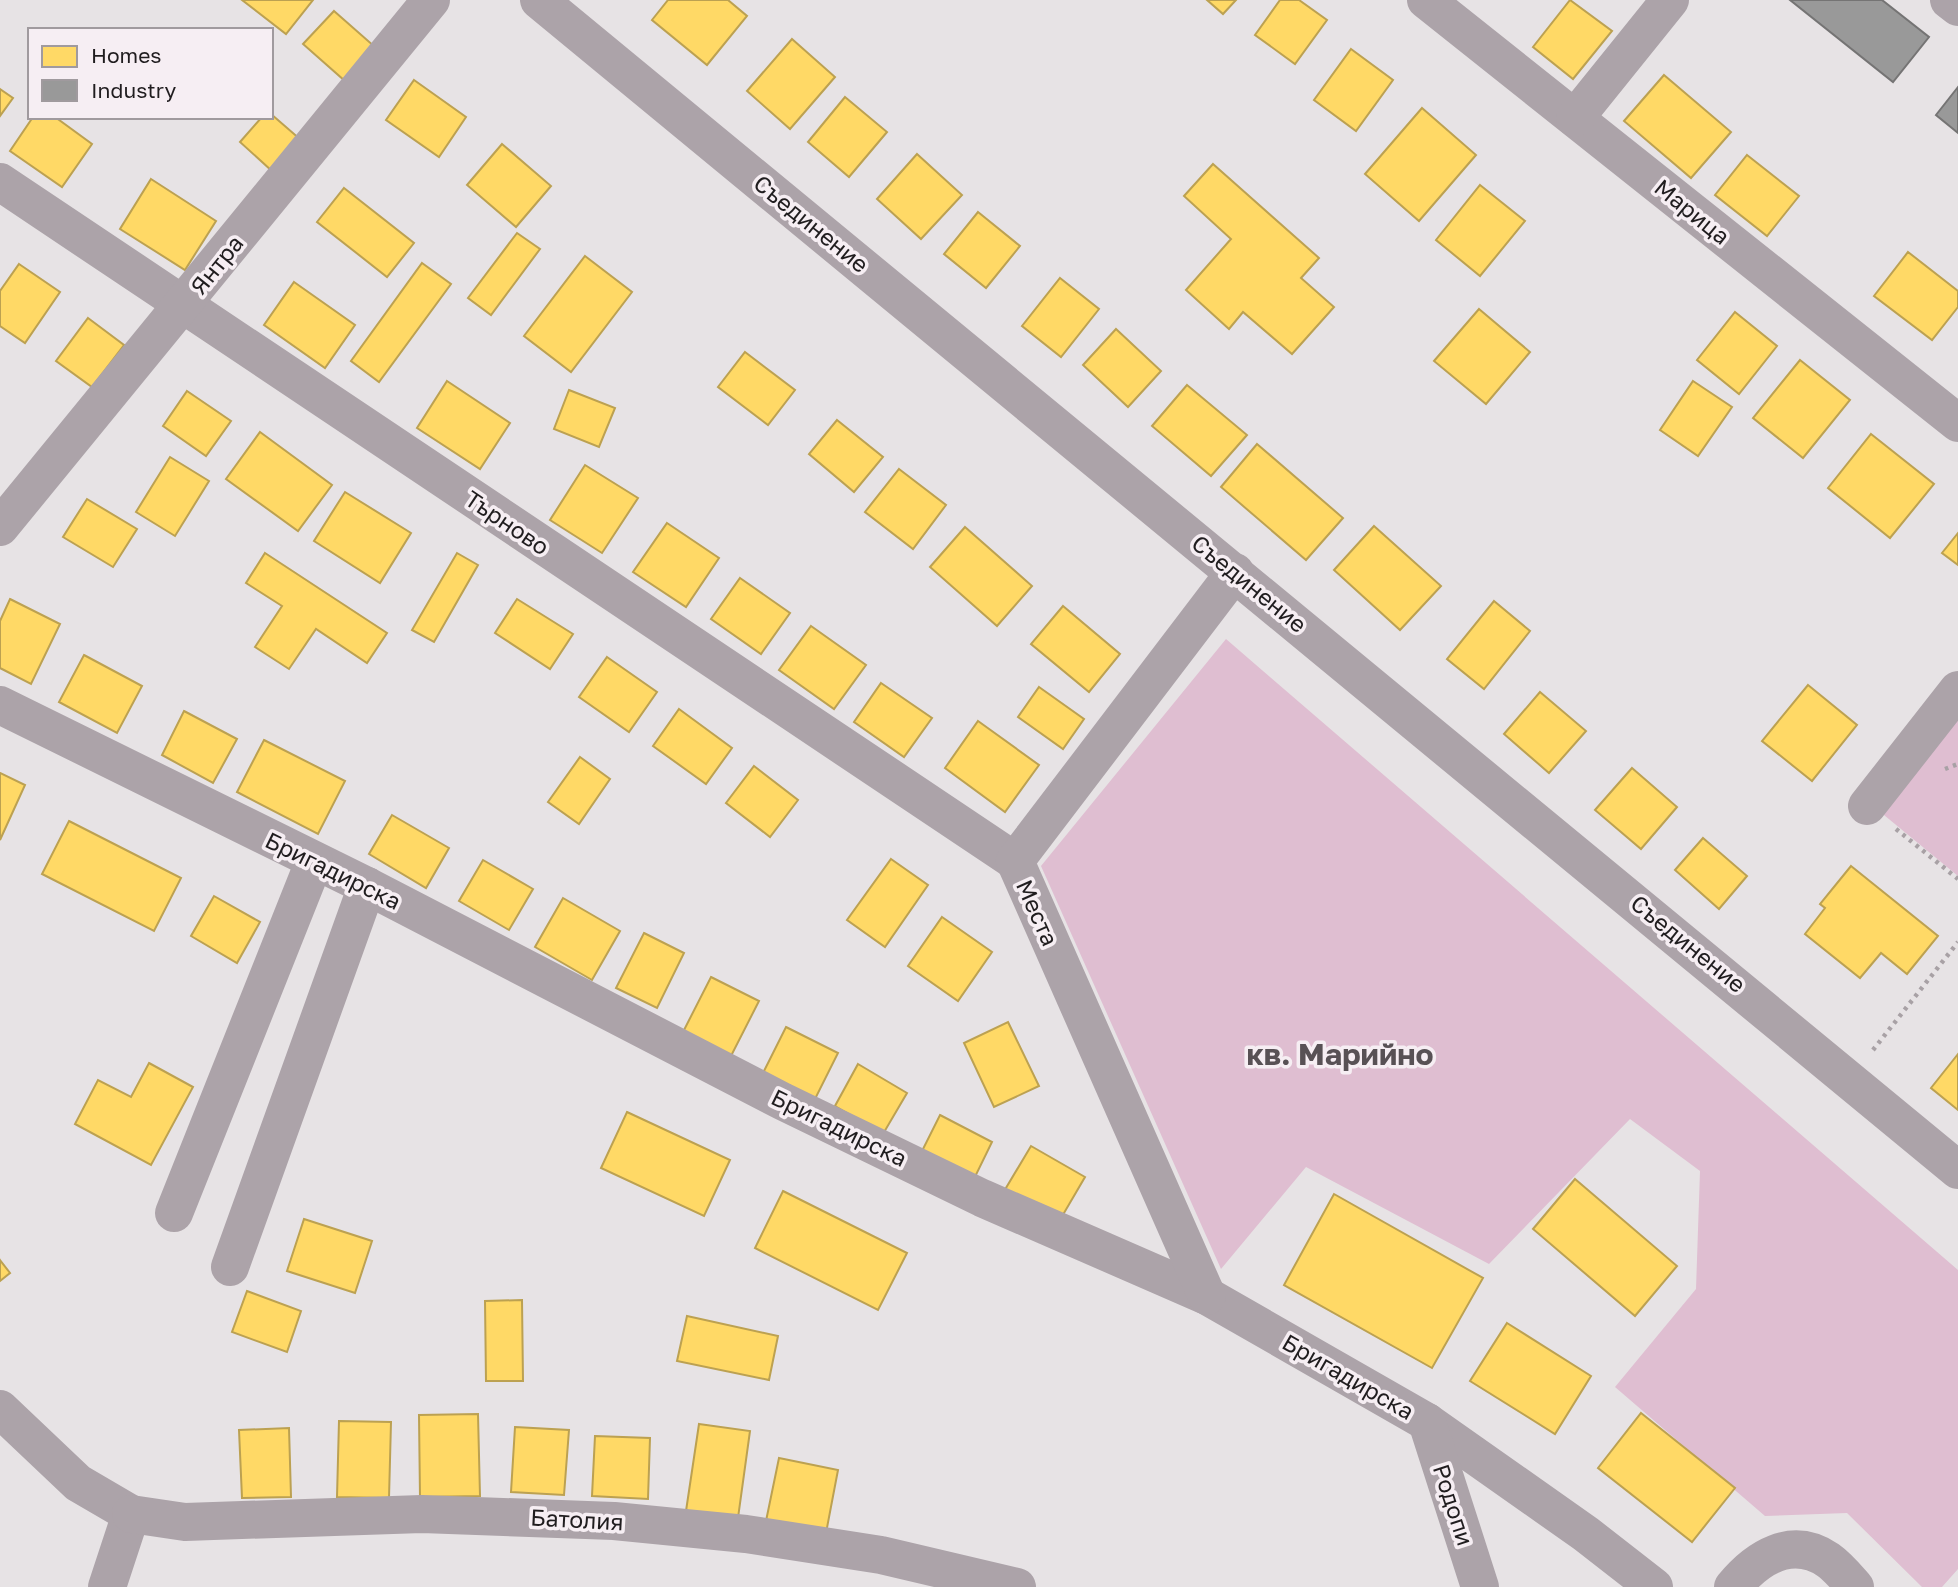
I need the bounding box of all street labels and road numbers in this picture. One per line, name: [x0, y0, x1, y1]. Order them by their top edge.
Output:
street label: Съединение: [749, 168, 875, 278]
street label: Марица: [1649, 173, 1736, 250]
street label: Янтра: [184, 229, 249, 300]
street label: Търново: [460, 484, 555, 560]
street label: Съединение: [1187, 528, 1313, 638]
street label: Бригадирска: [261, 825, 406, 915]
street label: Места: [1011, 875, 1065, 950]
street label: Съединение: [1626, 888, 1752, 998]
street label: Бригадирска: [767, 1082, 912, 1172]
street label: Бригадирска: [1278, 1327, 1419, 1425]
street label: Родопи: [1428, 1460, 1480, 1549]
street label: Батолия: [530, 1503, 624, 1535]

